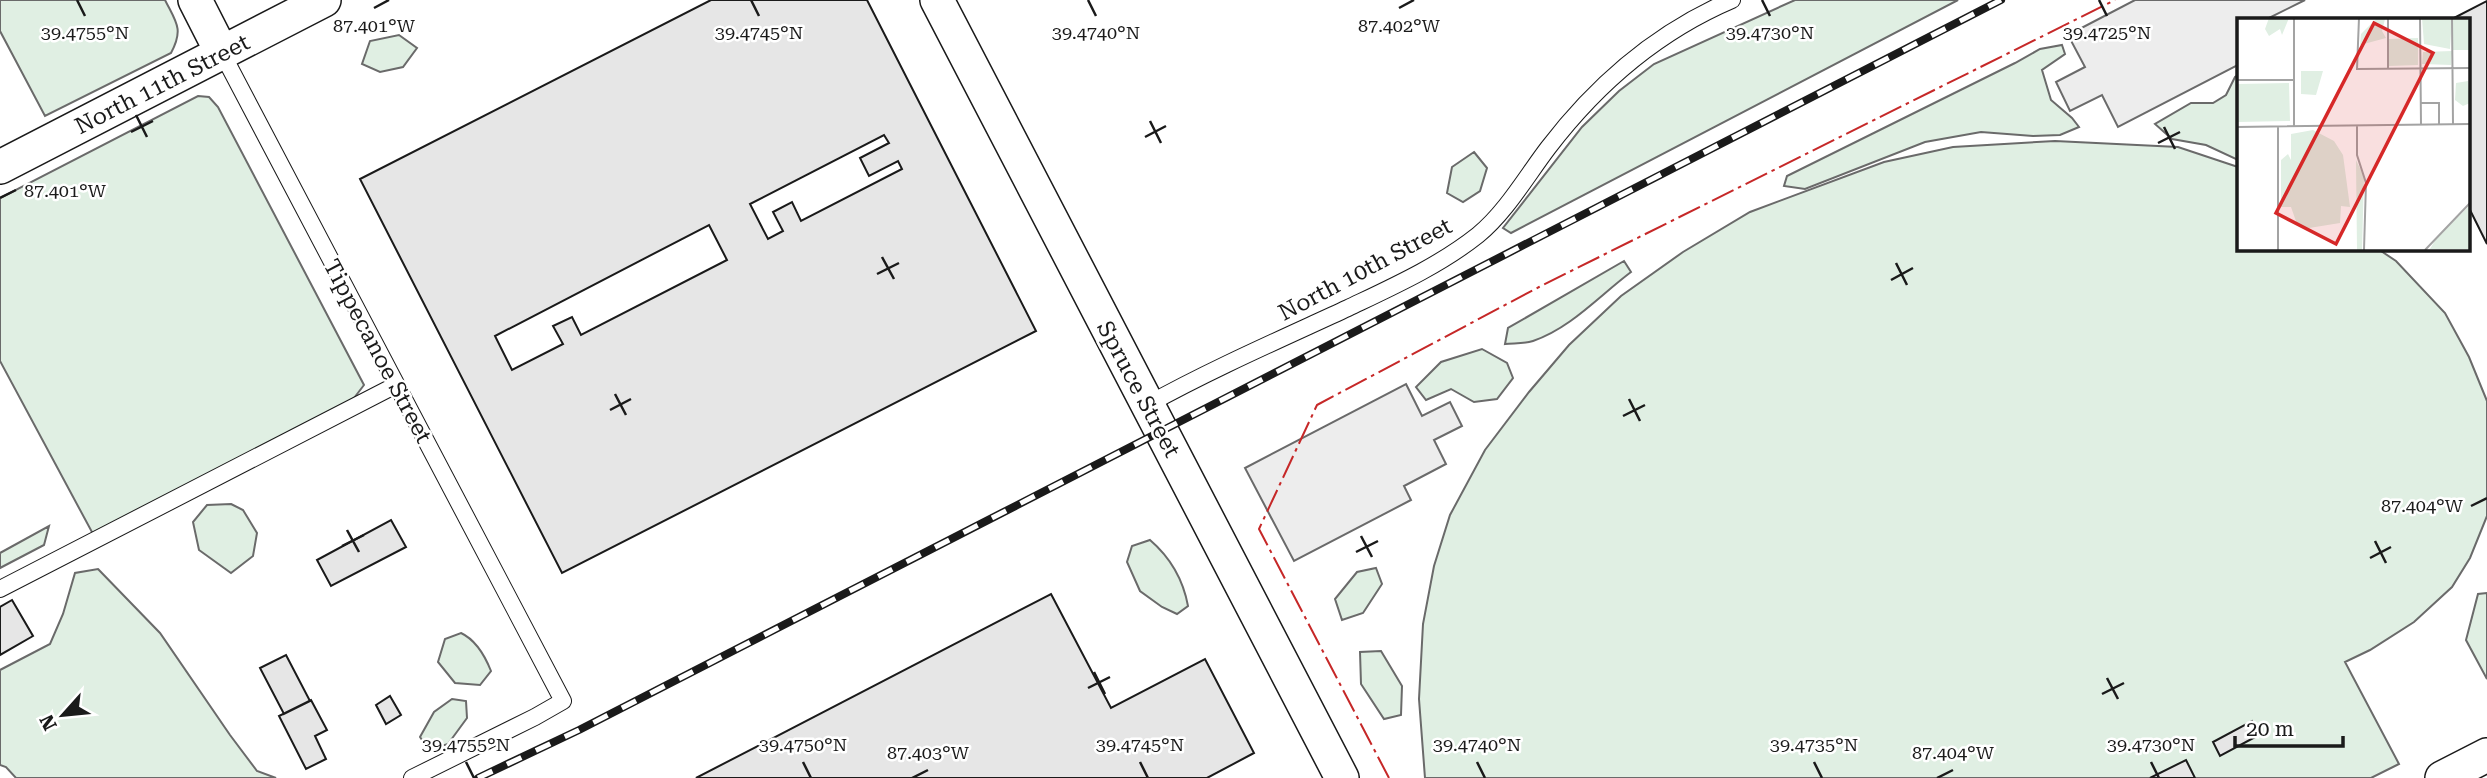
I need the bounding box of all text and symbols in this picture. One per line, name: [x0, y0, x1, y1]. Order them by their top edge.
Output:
text: 87.401°W: [333, 15, 416, 36]
text: 87.402°W: [1358, 15, 1441, 36]
inset map: [2237, 18, 2470, 250]
text: 39.4755°N: [41, 22, 129, 43]
text: 39.4745°N: [715, 22, 803, 43]
text: 39.4740°N: [1052, 22, 1140, 43]
text: 39.4730°N: [1726, 22, 1814, 43]
text: 39.4725°N: [2063, 22, 2151, 43]
street label: North 11th Street: [70, 29, 254, 140]
text: 87.401°W: [24, 180, 107, 201]
street label: North 10th Street: [1274, 212, 1457, 327]
street label: Tippecanoe Street: [318, 255, 438, 448]
street label: Spruce Street: [1091, 316, 1186, 462]
text: 87.404°W: [2381, 495, 2464, 516]
north arrow: [28, 680, 98, 750]
scale bar: [2235, 704, 2344, 748]
text: N: [35, 710, 62, 734]
text: 20 m: [2246, 717, 2294, 741]
text: 39.4755°N: [422, 734, 510, 755]
text: 39.4750°N: [759, 734, 847, 755]
text: 39.4745°N: [1096, 734, 1184, 755]
text: 39.4740°N: [1433, 734, 1521, 755]
text: 39.4735°N: [1770, 734, 1858, 755]
text: 39.4730°N: [2107, 734, 2195, 755]
text: 87.403°W: [887, 742, 970, 763]
text: 87.404°W: [1912, 742, 1995, 763]

